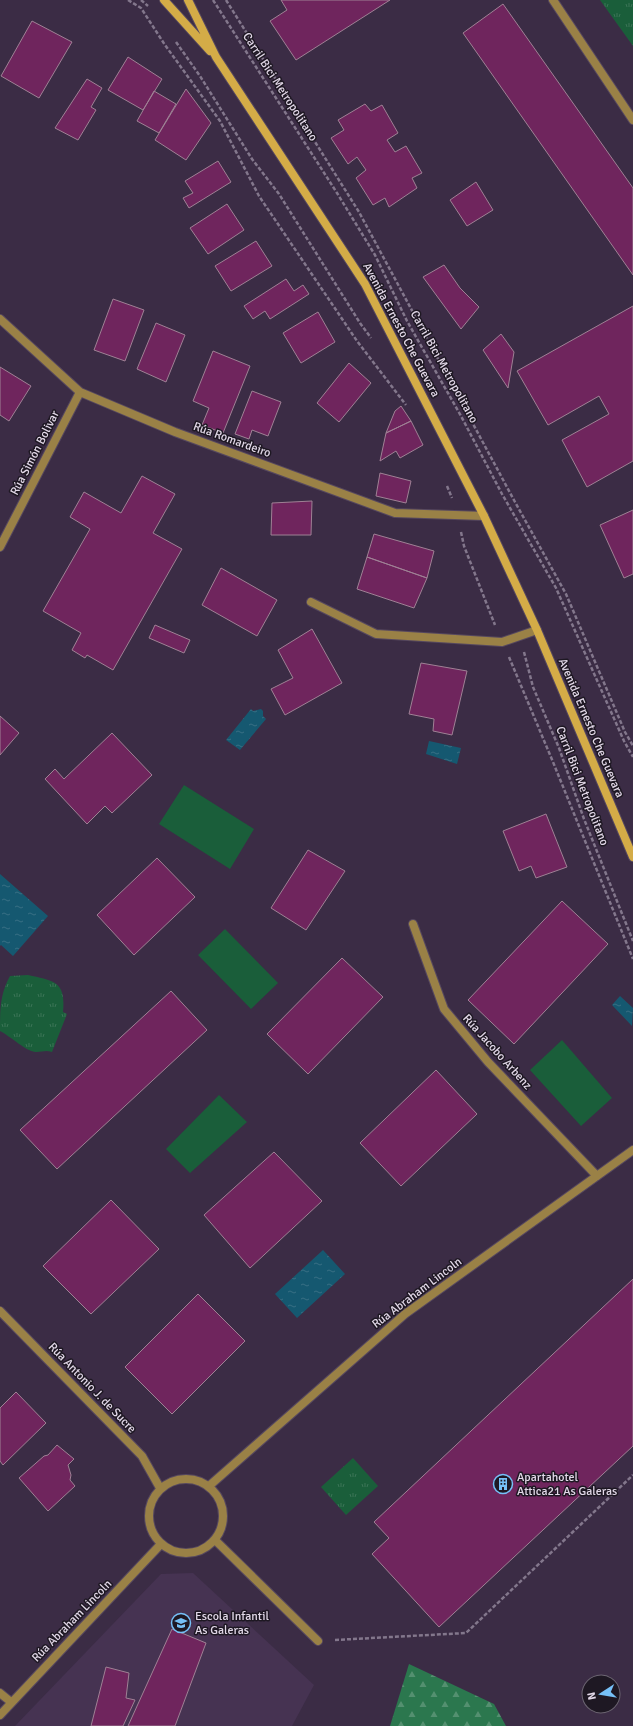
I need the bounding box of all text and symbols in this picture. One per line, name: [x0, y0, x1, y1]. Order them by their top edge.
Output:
street label: Carril Bici Metropolitano: [239, 30, 321, 144]
street label: Avenida Ernesto Che Guevara: [359, 260, 443, 400]
street label: Carril Bici Metropolitano: [407, 308, 481, 426]
street label: Rúa Simón Bolivar: [7, 408, 63, 498]
street label: Rúa Romardeiro: [191, 419, 273, 461]
street label: Avenida Ernesto Che Guevara: [555, 656, 627, 800]
street label: Carril Bici Metropolitano: [552, 724, 612, 848]
street label: Rúa Jacobo Arbenz: [459, 1011, 535, 1093]
street label: Rúa Abraham Lincoln: [369, 1254, 465, 1332]
street label: Rúa Antonio J. de Sucre: [45, 1340, 139, 1436]
place label: Apartahotel Attica21 As Galeras: [517, 1470, 617, 1499]
building icon: Apartahotel Attica21 As Galeras: [492, 1473, 514, 1495]
street label: Rúa Abraham Lincoln: [29, 1577, 115, 1665]
place label: Escola Infantil As Galeras: [195, 1609, 269, 1638]
school or university icon: Escola Infantil As Galeras: [170, 1612, 192, 1634]
north arrow: [581, 1674, 621, 1714]
text: N: [585, 1691, 599, 1701]

